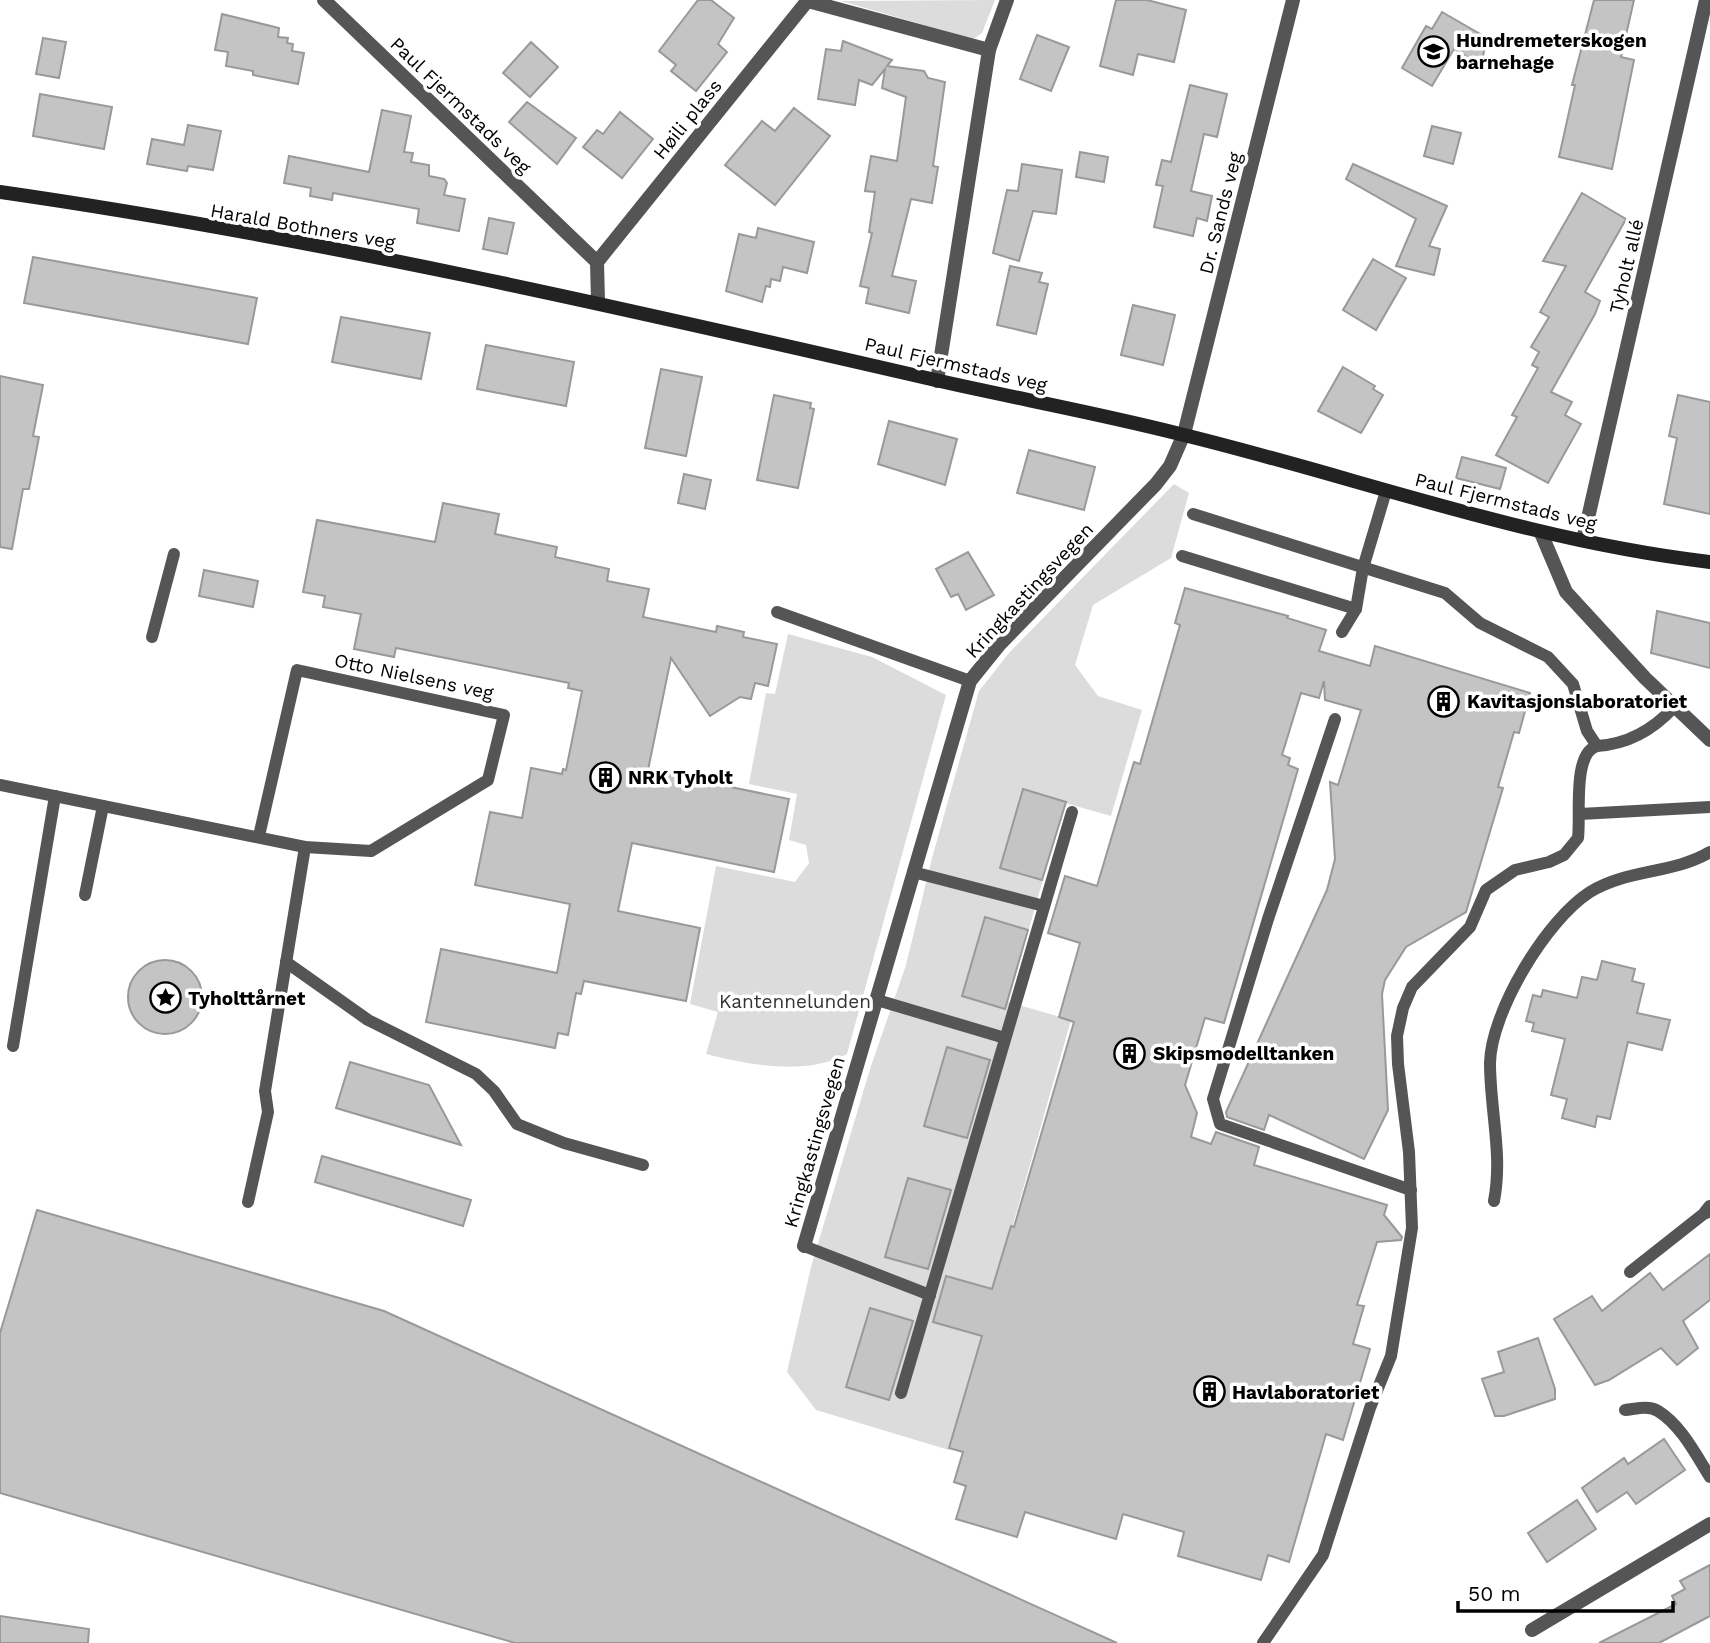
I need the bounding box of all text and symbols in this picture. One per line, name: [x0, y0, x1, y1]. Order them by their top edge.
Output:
place label: Hundremeterskogen barnehage: [1456, 29, 1647, 74]
street label: Paul Fjermstads veg: [385, 32, 536, 179]
school or university icon: Hundremeterskogen barnehage: [1416, 34, 1450, 68]
street label: Høili plass: [648, 75, 727, 164]
street label: Dr. Sands veg: [1194, 149, 1247, 276]
street label: Harald Bothners veg: [209, 199, 398, 254]
street label: Tyholt allé: [1604, 217, 1649, 316]
street label: Paul Fjermstads veg: [862, 332, 1050, 397]
street label: Paul Fjermstads veg: [1412, 468, 1600, 535]
street label: Kringkastingsvegen: [961, 518, 1098, 663]
street label: Otto Nielsens veg: [332, 648, 497, 705]
building icon: Kavitasjonslaboratoriet: [1427, 684, 1461, 718]
place label: Kavitasjonslaboratoriet: [1467, 690, 1688, 713]
building icon: NRK Tyholt: [588, 760, 622, 794]
place label: NRK Tyholt: [628, 766, 733, 789]
place icon: Tyholttårnet: [148, 981, 182, 1015]
place label: Tyholttårnet: [188, 987, 306, 1010]
park label: Kantennelunden: [719, 990, 871, 1013]
building icon: Skipsmodelltanken: [1113, 1036, 1147, 1070]
place label: Skipsmodelltanken: [1153, 1042, 1334, 1065]
street label: Kringkastingsvegen: [779, 1054, 850, 1230]
building icon: Havlaboratoriet: [1192, 1375, 1226, 1409]
place label: Havlaboratoriet: [1232, 1381, 1380, 1404]
scale bar: [1458, 1570, 1673, 1614]
text: 50 m: [1468, 1581, 1520, 1606]

